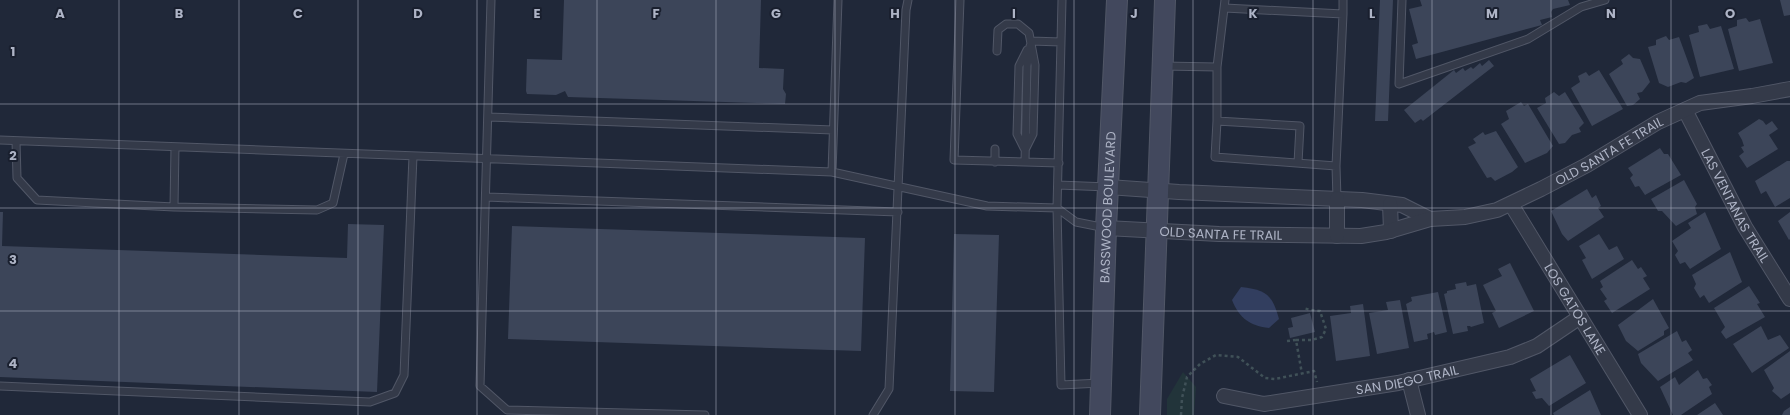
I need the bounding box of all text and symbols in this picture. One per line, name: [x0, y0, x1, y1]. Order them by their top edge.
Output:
text: A: [55, 4, 65, 23]
text: B: [175, 4, 184, 23]
text: C: [293, 4, 303, 23]
text: D: [413, 4, 423, 23]
text: E: [533, 4, 541, 23]
text: F: [652, 4, 660, 23]
text: G: [771, 4, 781, 23]
text: H: [890, 4, 900, 23]
text: I: [1012, 4, 1016, 23]
text: J: [1130, 4, 1138, 23]
text: K: [1248, 4, 1258, 23]
text: L: [1369, 4, 1375, 23]
text: M: [1486, 4, 1498, 23]
text: N: [1606, 4, 1616, 23]
text: O: [1725, 4, 1735, 23]
text: 1: [11, 42, 15, 61]
street label: OLD SANTA FE TRAIL: [1551, 111, 1666, 190]
street label: BASSWOOD BOULEVARD: [1095, 131, 1120, 283]
street label: LAS VENTANAS TRAIL: [1697, 145, 1775, 267]
text: 2: [9, 146, 17, 165]
street label: OLD SANTA FE TRAIL: [1159, 221, 1283, 244]
text: 3: [9, 250, 17, 269]
street label: LOS GATOS LANE: [1540, 259, 1611, 358]
text: 4: [9, 354, 18, 373]
street label: SAN DIEGO TRAIL: [1354, 360, 1461, 399]

